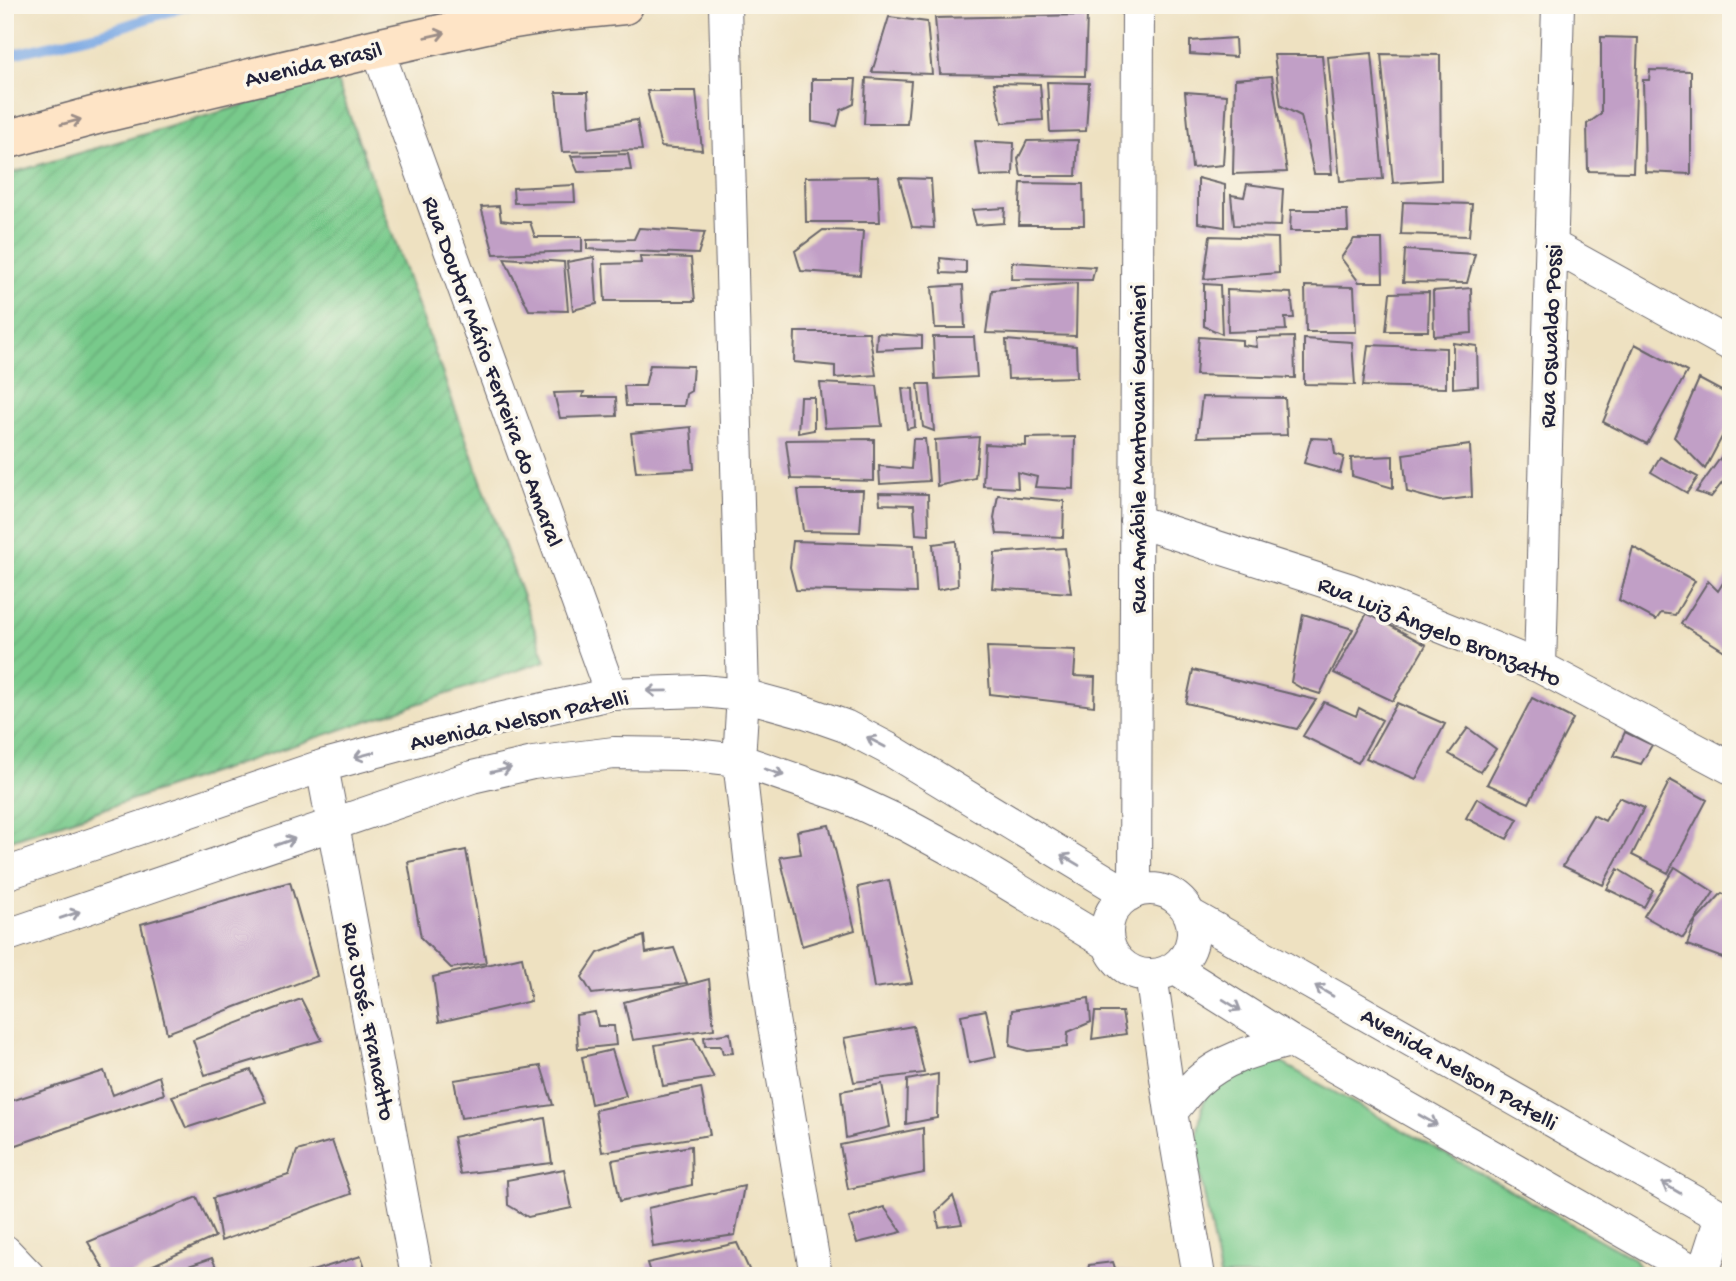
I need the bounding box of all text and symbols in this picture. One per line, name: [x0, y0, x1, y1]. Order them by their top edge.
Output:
one-way arrow: [423, 28, 446, 41]
street label: Avenida Brasil: [242, 37, 385, 96]
one-way arrow: [60, 115, 82, 128]
street label: Rua Doutor Mário Ferreira do Amaral: [414, 193, 568, 551]
street label: Rua Oswaldo Possi: [1535, 244, 1570, 429]
street label: Rua Amábile Mantovani Guarnieri: [1126, 284, 1155, 614]
street label: Rua Luiz Ângelo Bronzatto: [1313, 571, 1565, 695]
street label: Avenida Nelson Patelli: [408, 685, 632, 760]
one-way arrow: [646, 685, 669, 698]
one-way arrow: [866, 735, 886, 749]
one-way arrow: [353, 749, 375, 762]
one-way arrow: [489, 763, 512, 776]
one-way arrow: [763, 766, 785, 779]
one-way arrow: [274, 835, 296, 847]
one-way arrow: [1061, 852, 1081, 866]
one-way arrow: [59, 908, 81, 921]
street label: Rua José. Francatto: [333, 920, 400, 1123]
one-way arrow: [1315, 984, 1335, 998]
one-way arrow: [1222, 997, 1241, 1012]
street label: Avenida Nelson Patelli: [1354, 1003, 1562, 1139]
one-way arrow: [1417, 1114, 1438, 1127]
one-way arrow: [1662, 1181, 1682, 1195]

